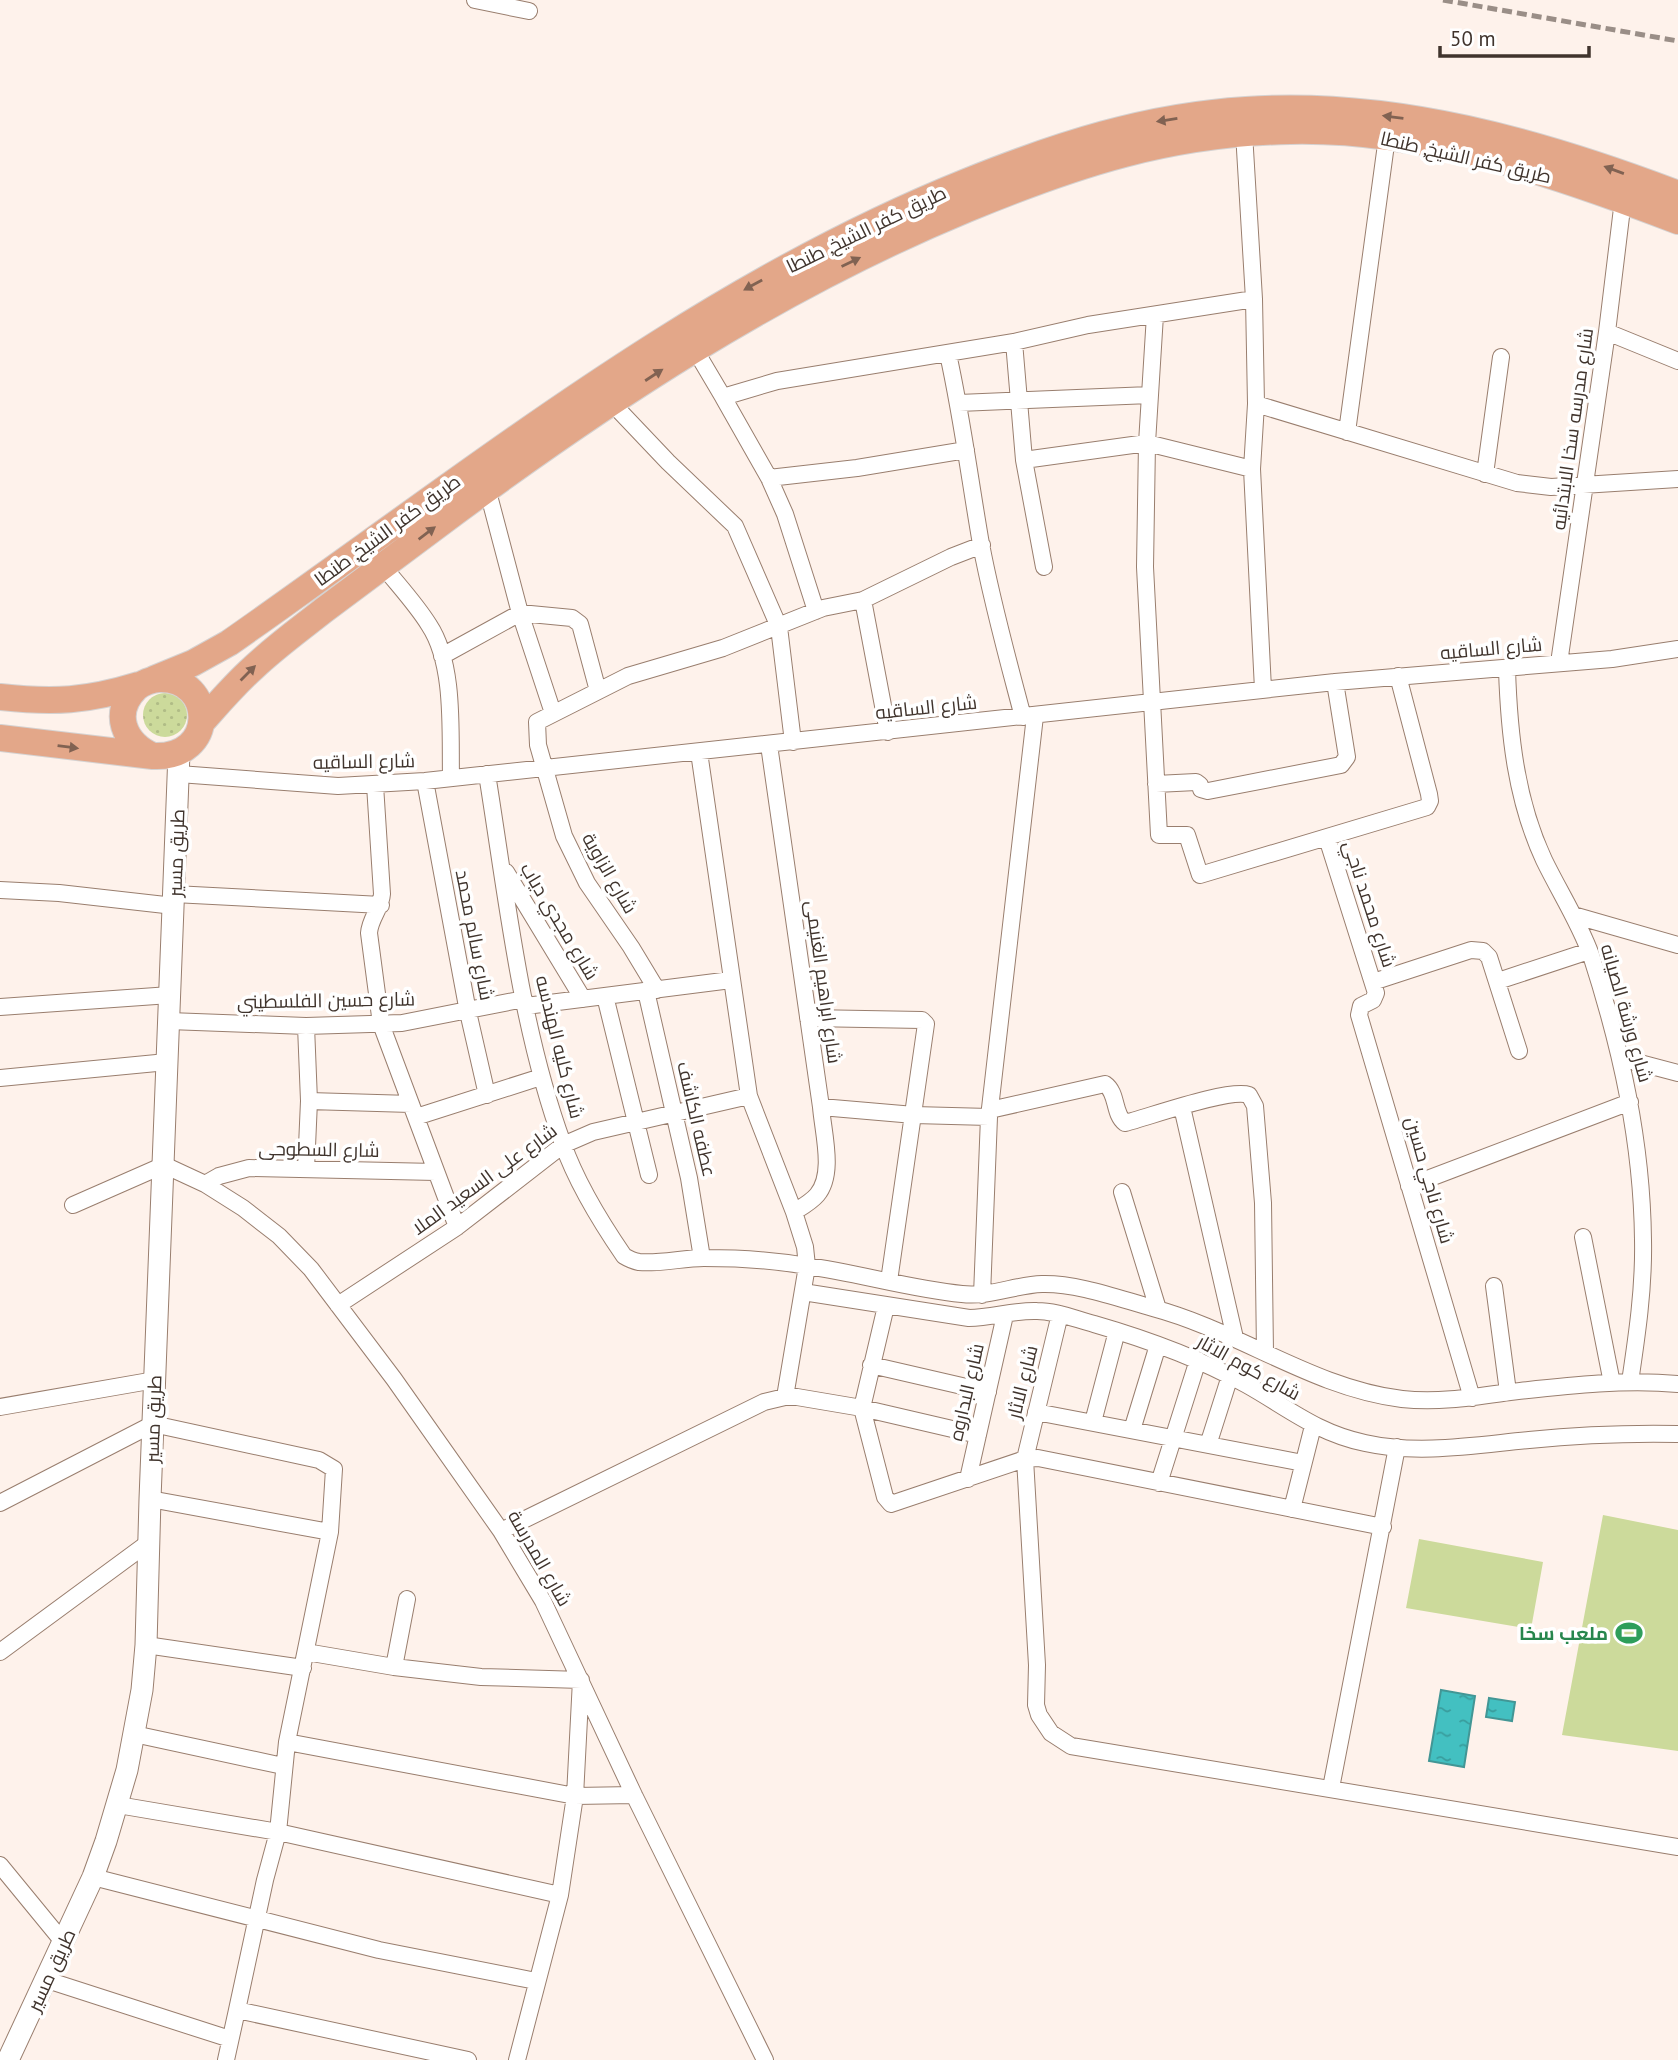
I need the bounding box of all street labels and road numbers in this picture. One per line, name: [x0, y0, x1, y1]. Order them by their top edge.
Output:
street label: طريق كفر الشيخ, طنطا: [1378, 126, 1554, 190]
street label: طريق كفر الشيخ, طنطا: [782, 180, 951, 280]
street label: شارع مدرسه سخا الابتدائيه: [1546, 326, 1600, 532]
street label: طريق كفر الشيخ, طنطا: [309, 469, 466, 593]
street label: شارع الساقيه: [1439, 632, 1543, 666]
street label: شارع الساقيه: [874, 690, 978, 726]
street label: شارع الساقيه: [313, 748, 415, 776]
street label: طريق مسير: [162, 808, 191, 899]
street label: شارع الزاوية: [576, 828, 643, 919]
street label: شارع محمد ناجي: [1335, 838, 1402, 971]
street label: شارع مجدي دياب: [513, 858, 604, 986]
street label: شارع سالم محمد: [449, 868, 499, 1003]
street label: شارع ابراهيم الغنيمى: [799, 899, 847, 1065]
street label: شارع ورشة الصيانه: [1594, 941, 1658, 1085]
street label: شارع كليه الهندسه: [529, 973, 589, 1121]
street label: شارع حسين الفلسطيني: [237, 986, 415, 1017]
street label: عطفه الكاشف: [672, 1059, 722, 1179]
street label: شارع ناجي حسين: [1398, 1114, 1460, 1247]
street label: شارع على السعيد الملا: [407, 1118, 562, 1241]
street label: شارع السطوحى: [258, 1136, 380, 1164]
street label: شارع كوم الاثار: [1191, 1328, 1305, 1407]
street label: شارع البداروه: [943, 1341, 991, 1444]
street label: شارع الاثار: [1001, 1343, 1045, 1423]
street label: طريق مسير: [139, 1374, 168, 1465]
street label: شارع المدرسة: [501, 1506, 577, 1611]
street label: طريق مسير: [21, 1925, 81, 2016]

